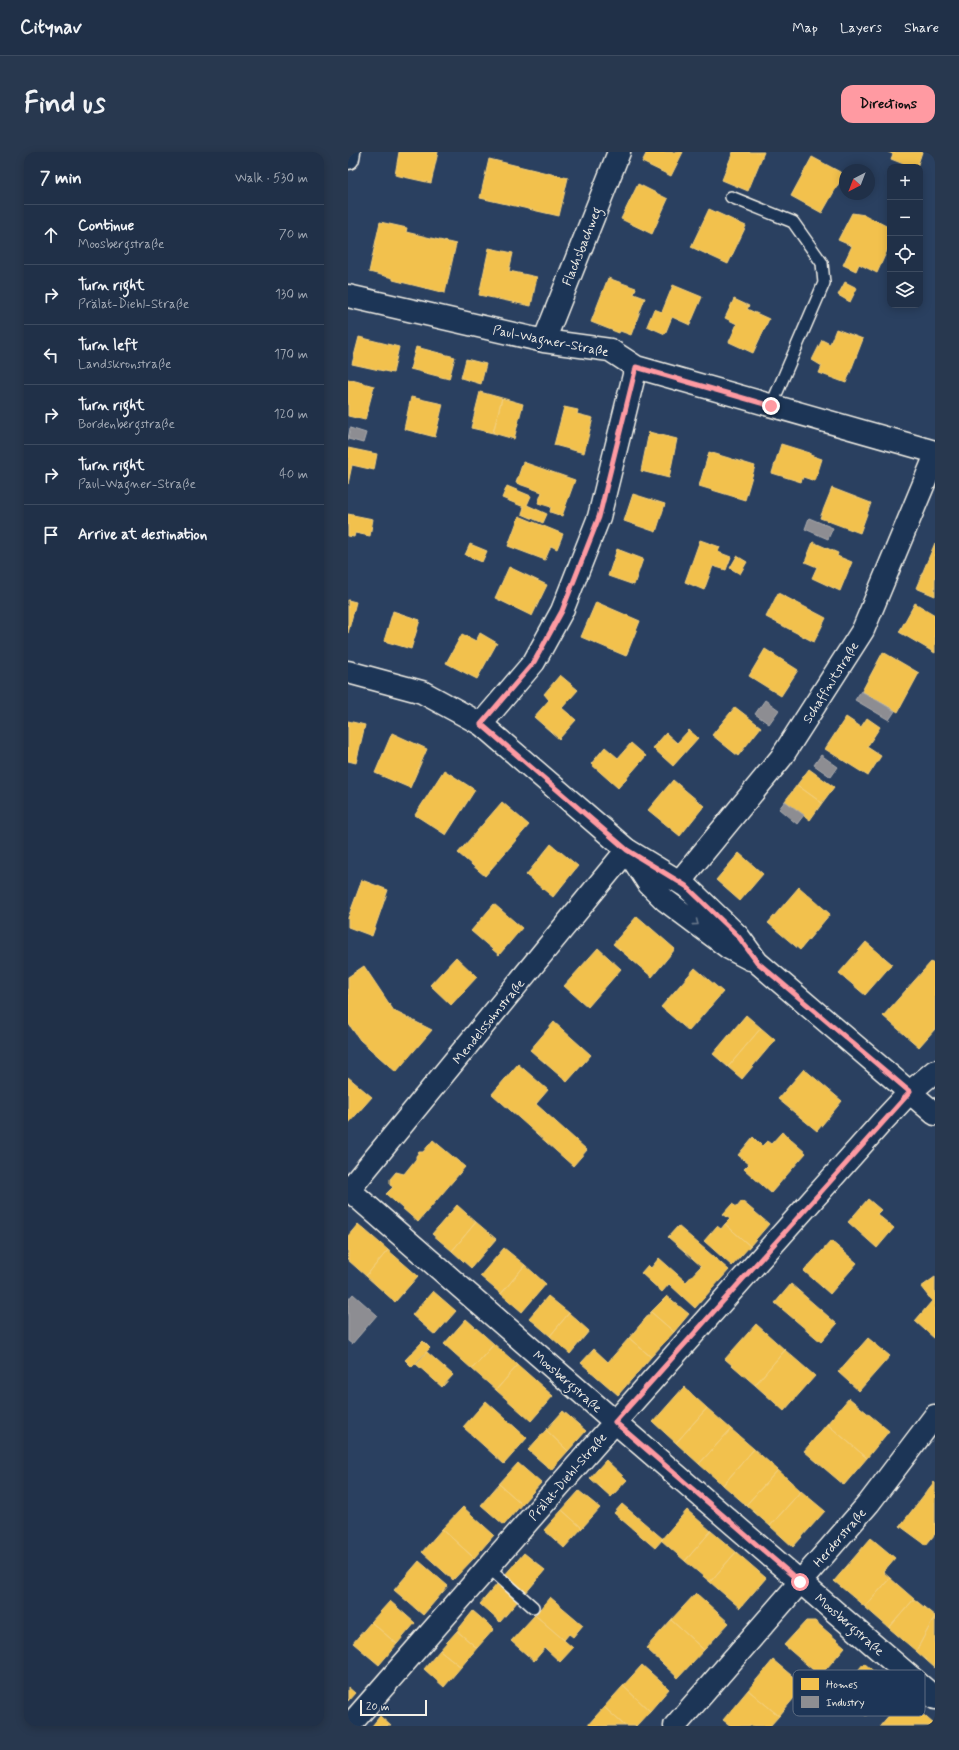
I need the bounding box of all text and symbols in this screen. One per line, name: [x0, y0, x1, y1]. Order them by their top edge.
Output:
text: Citynav: [20, 15, 82, 40]
text: Map: [792, 19, 818, 37]
text: Layers: [840, 19, 882, 37]
text: Share: [904, 19, 939, 37]
button: Directions: [841, 85, 935, 123]
text: Find us: [24, 86, 105, 123]
north arrow: [839, 164, 875, 200]
map controls: [887, 164, 923, 308]
button: +: [887, 164, 923, 200]
text: 7 min: [40, 167, 82, 189]
text: Walk · 530 m: [235, 170, 308, 187]
button: −: [887, 200, 923, 236]
street label: Flachsbachweg: [559, 205, 608, 289]
text: Continue: [78, 216, 134, 236]
icon: ahead: [40, 224, 62, 246]
text: 70 m: [279, 226, 308, 243]
text: Moosbergstraße: [78, 236, 165, 253]
button: locate: [887, 236, 923, 272]
button: layers: [887, 272, 923, 308]
text: Turn right: [78, 276, 145, 296]
icon: right: [40, 284, 62, 306]
text: 130 m: [275, 286, 308, 303]
text: Prälat-Diehl-Straße: [78, 296, 189, 313]
street label: Paul-Wagner-Straße: [491, 322, 610, 363]
text: Turn left: [78, 336, 138, 356]
icon: left: [40, 344, 62, 366]
text: 170 m: [274, 346, 308, 363]
text: Landskronstraße: [78, 356, 171, 373]
text: Turn right: [78, 396, 145, 416]
route end: [762, 397, 780, 415]
icon: right: [40, 404, 62, 426]
text: 120 m: [274, 406, 308, 423]
text: Bordenbergstraße: [78, 416, 175, 433]
text: Turn right: [78, 456, 145, 476]
icon: right: [40, 464, 62, 486]
text: 40 m: [279, 466, 308, 483]
text: Paul-Wagner-Straße: [78, 476, 196, 493]
icon: arrive: [40, 524, 62, 546]
text: Arrive at destination: [78, 525, 207, 545]
street label: Schaffnitstraße: [799, 639, 863, 727]
one-way arrow: [691, 918, 698, 925]
street label: Mendelssohnstraße: [449, 976, 529, 1068]
street label: Moosbergstraße: [527, 1347, 605, 1418]
street label: Prälat-Diehl-Straße: [525, 1429, 611, 1525]
street label: Herderstraße: [810, 1505, 870, 1571]
route start: [791, 1573, 809, 1591]
street label: Moosbergstraße: [809, 1590, 887, 1661]
legend: [793, 1670, 925, 1716]
text: Homes: [826, 1678, 858, 1692]
text: Industry: [826, 1696, 865, 1710]
scale bar: [360, 1698, 427, 1717]
text: 20 m: [366, 1700, 389, 1714]

